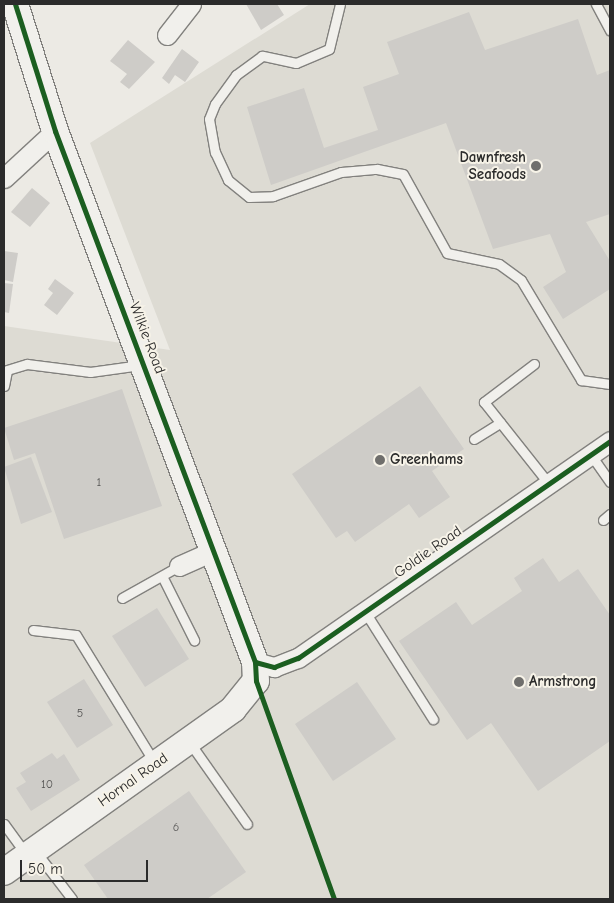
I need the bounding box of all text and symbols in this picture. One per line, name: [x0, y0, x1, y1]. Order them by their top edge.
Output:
place label: Dawnfresh Seafoods: [460, 148, 526, 183]
marker: Dawnfresh Seafoods: [530, 160, 542, 172]
street label: Wilkie Road: [125, 300, 169, 376]
place label: Greenhams: [390, 451, 463, 469]
marker: Greenhams: [374, 454, 386, 466]
house number: 1: [97, 476, 101, 490]
street label: Goldie Road: [391, 522, 465, 582]
place label: Armstrong: [529, 673, 597, 691]
marker: Armstrong: [513, 676, 525, 688]
house number: 5: [77, 707, 83, 721]
street label: Hornal Road: [94, 749, 172, 811]
house number: 10: [41, 778, 53, 792]
house number: 6: [173, 821, 179, 835]
scale bar: [22, 850, 150, 882]
text: 50 m: [28, 860, 63, 878]

